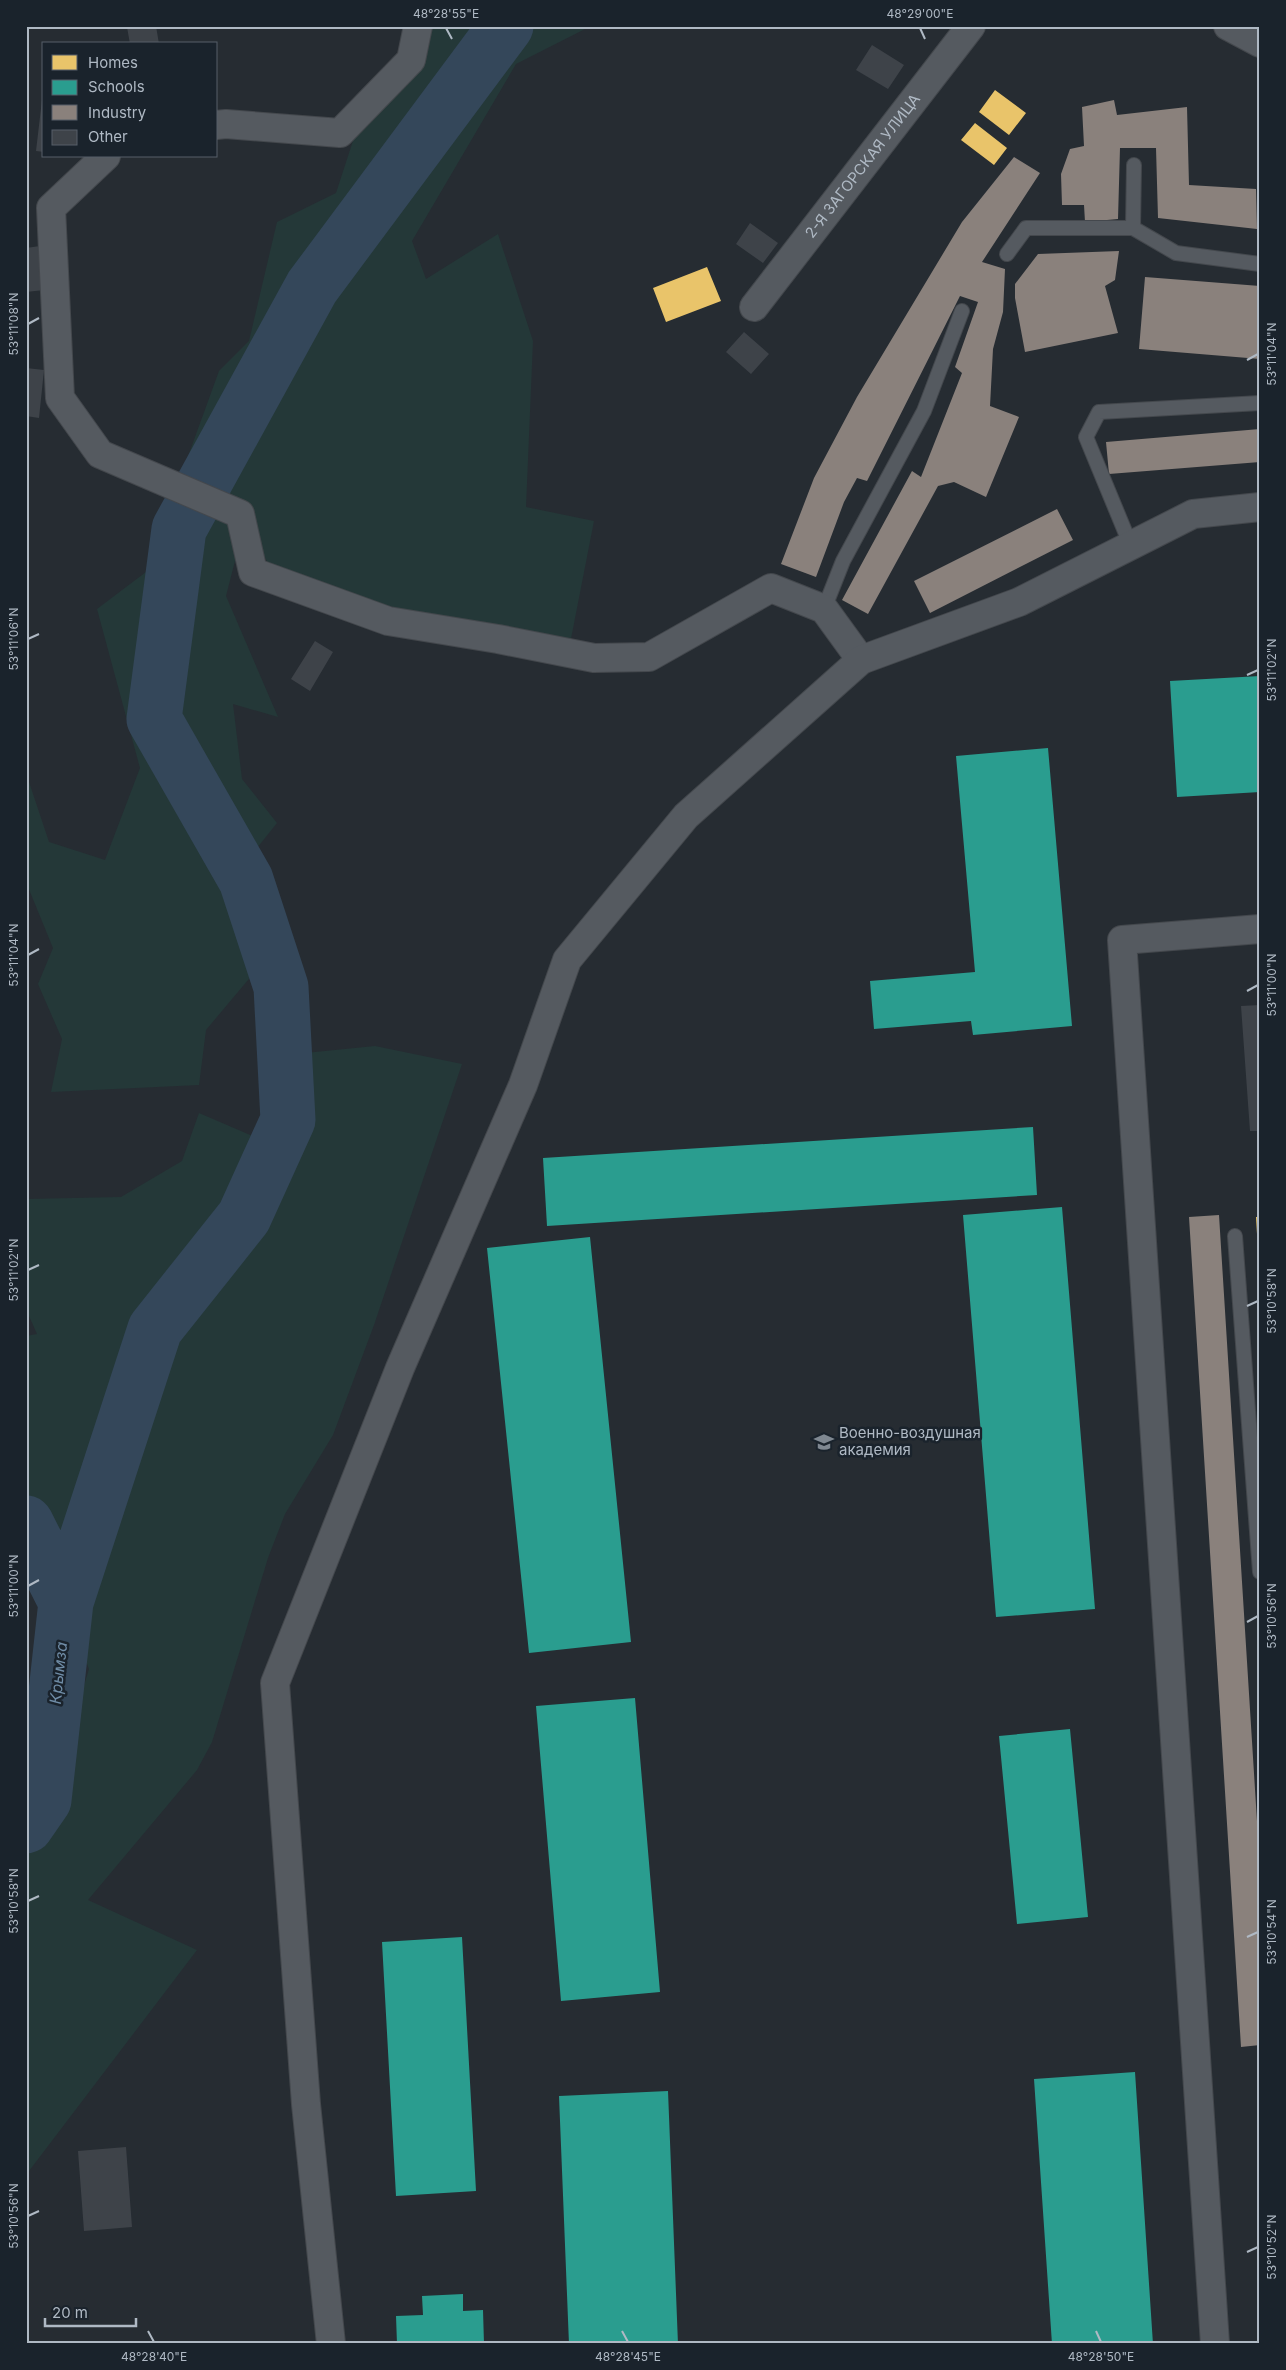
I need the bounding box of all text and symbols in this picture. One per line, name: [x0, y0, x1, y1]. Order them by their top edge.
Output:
text: 48°28'55"E: [413, 6, 479, 21]
text: 48°29'00"E: [887, 6, 953, 21]
legend: [42, 42, 218, 158]
text: Homes: [88, 53, 138, 72]
text: Schools: [88, 77, 145, 96]
street label: 2-Я ЗАГОРСКАЯ УЛИЦА: [801, 90, 924, 242]
text: Industry: [88, 103, 147, 122]
text: Other: [88, 127, 128, 146]
text: 53°11'08"N: [6, 293, 21, 355]
text: 53°11'04"N: [1264, 322, 1279, 386]
text: 53°11'06"N: [6, 608, 21, 671]
text: 53°11'02"N: [1264, 639, 1279, 701]
text: 53°11'04"N: [6, 923, 21, 987]
text: 53°11'00"N: [1264, 953, 1279, 1017]
text: 53°11'02"N: [6, 1239, 21, 1301]
text: 53°10'58"N: [1264, 1268, 1279, 1334]
place label: Военно-воздушная академия: [839, 1423, 981, 1459]
school or university icon: Военно-воздушная академия: [813, 1431, 835, 1453]
text: 53°11'00"N: [6, 1554, 21, 1618]
text: 53°10'56"N: [1264, 1583, 1279, 1649]
water label: Крымза: [45, 1641, 71, 1705]
text: 53°10'58"N: [6, 1868, 21, 1934]
text: 53°10'54"N: [1264, 1899, 1279, 1965]
text: 53°10'56"N: [6, 2183, 21, 2249]
text: 53°10'52"N: [1264, 2214, 1279, 2280]
scale bar: [45, 2295, 136, 2327]
text: 20 m: [52, 2303, 88, 2322]
text: 48°28'40"E: [121, 2349, 187, 2364]
text: 48°28'45"E: [595, 2349, 661, 2364]
text: 48°28'50"E: [1068, 2349, 1134, 2364]

